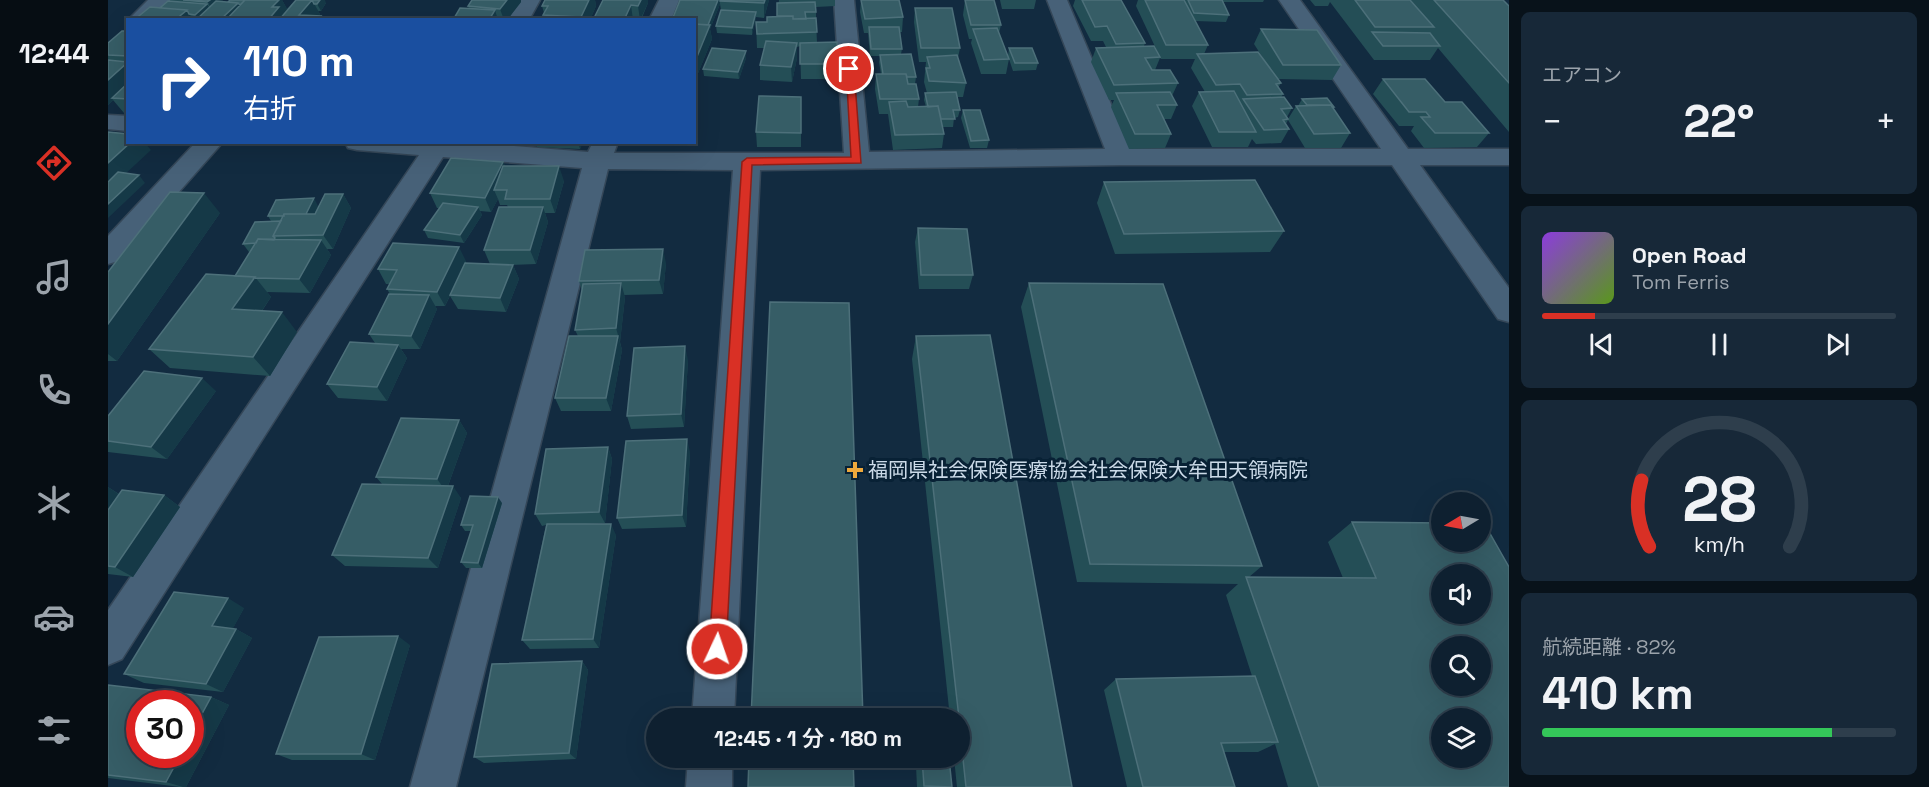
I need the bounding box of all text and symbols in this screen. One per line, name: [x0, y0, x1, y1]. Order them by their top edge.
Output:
text: 110 m: [243, 35, 355, 88]
text: 12:44: [19, 36, 89, 71]
icon: right: [144, 42, 222, 120]
pin: [823, 43, 874, 94]
icon: arrive: [832, 52, 865, 85]
text: エアコン: [1542, 62, 1622, 88]
text: 右折: [243, 91, 297, 126]
text: 22°: [1683, 93, 1755, 150]
text: −: [1542, 101, 1562, 143]
text: +: [1876, 101, 1896, 143]
icon: directions: [33, 142, 75, 184]
text: Open Road: [1632, 241, 1747, 269]
icon: music: [33, 256, 75, 298]
text: Tom Ferris: [1632, 269, 1730, 295]
icon: previous: [1585, 328, 1618, 361]
icon: pause: [1703, 328, 1736, 361]
icon: next: [1821, 328, 1854, 361]
icon: phone: [33, 369, 75, 411]
place label: 福岡県社会保険医療協会社会保険大牟田天領病院: [868, 457, 1308, 483]
marker: 福岡県社会保険医療協会社会保険大牟田天領病院: [846, 461, 864, 479]
text: 28: [1682, 461, 1756, 540]
icon: climate: [33, 482, 75, 524]
north arrow: [1431, 492, 1491, 552]
map controls: [1431, 492, 1491, 768]
text: km/h: [1693, 532, 1745, 559]
button: sound: [1431, 564, 1491, 624]
icon: car: [33, 596, 75, 638]
position arrow: [685, 617, 749, 681]
text: 航続距離 · 82%: [1542, 634, 1676, 660]
button: search: [1431, 636, 1491, 696]
text: 410 km: [1542, 665, 1694, 722]
speed limit sign: 30: [126, 690, 204, 768]
button: layers: [1431, 708, 1491, 768]
icon: filters: [33, 709, 75, 751]
text: 12:45 · 1 分 · 180 m: [714, 724, 902, 752]

